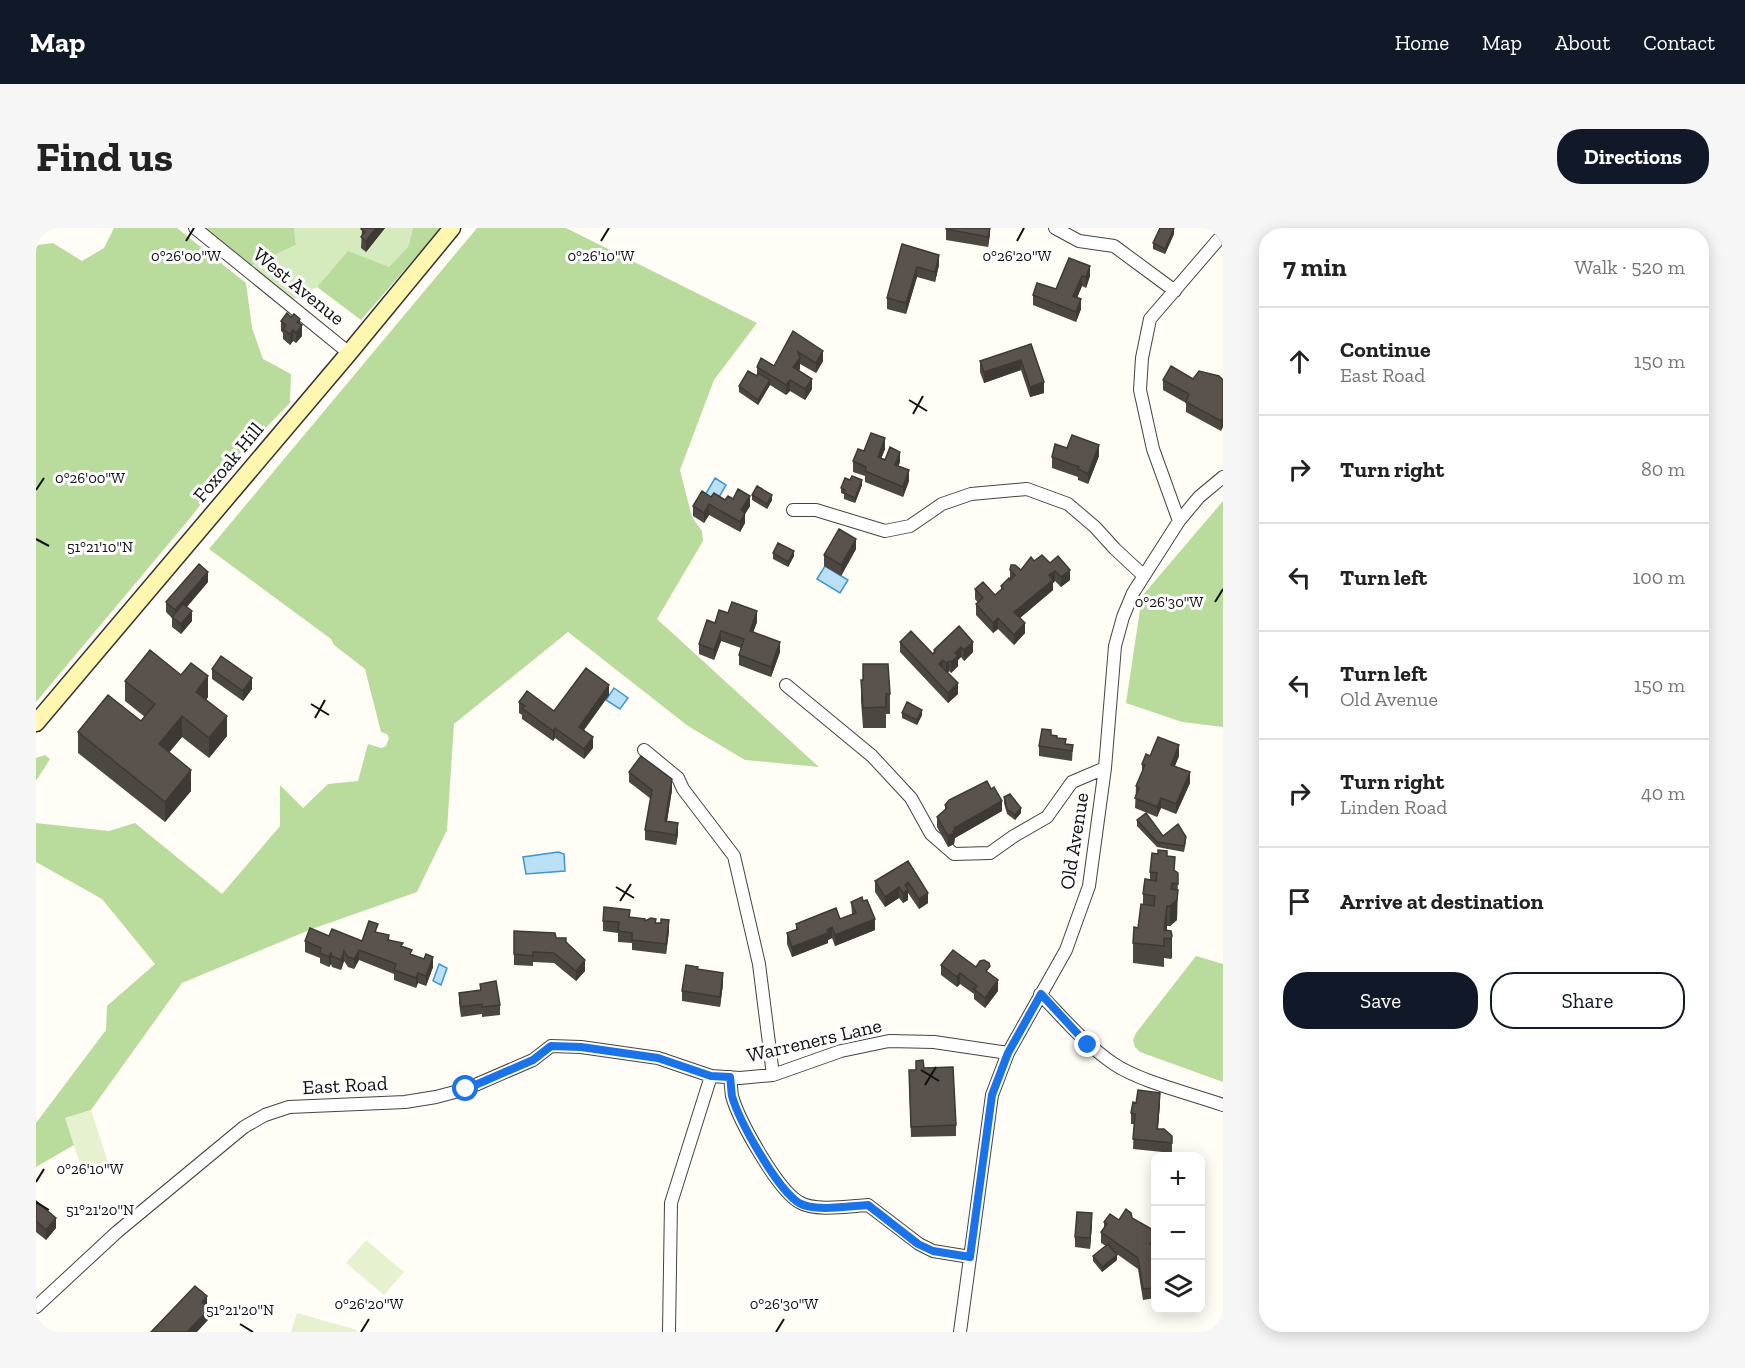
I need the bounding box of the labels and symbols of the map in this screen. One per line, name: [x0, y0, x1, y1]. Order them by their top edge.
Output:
street label: West Avenue: [248, 242, 350, 330]
text: 0°26'00"W: [151, 247, 221, 265]
text: 0°26'10"W: [567, 247, 635, 265]
text: 0°26'20"W: [982, 247, 1052, 265]
street label: Foxoak Hill: [188, 417, 268, 507]
text: 0°26'00"W: [55, 469, 125, 487]
text: 51°21'10"N: [67, 538, 133, 556]
text: 0°26'30"W: [1135, 593, 1203, 611]
street label: Old Avenue: [1054, 791, 1094, 891]
street label: Warreners Lane: [744, 1013, 884, 1067]
route end: [1074, 1031, 1100, 1057]
street label: East Road: [302, 1071, 388, 1099]
route start: [452, 1075, 478, 1101]
text: 0°26'10"W: [56, 1160, 124, 1178]
text: 51°21'20"N: [66, 1201, 134, 1219]
text: 0°26'20"W: [334, 1295, 404, 1313]
text: 0°26'30"W: [750, 1295, 818, 1313]
text: 51°21'20"N: [206, 1301, 274, 1319]

